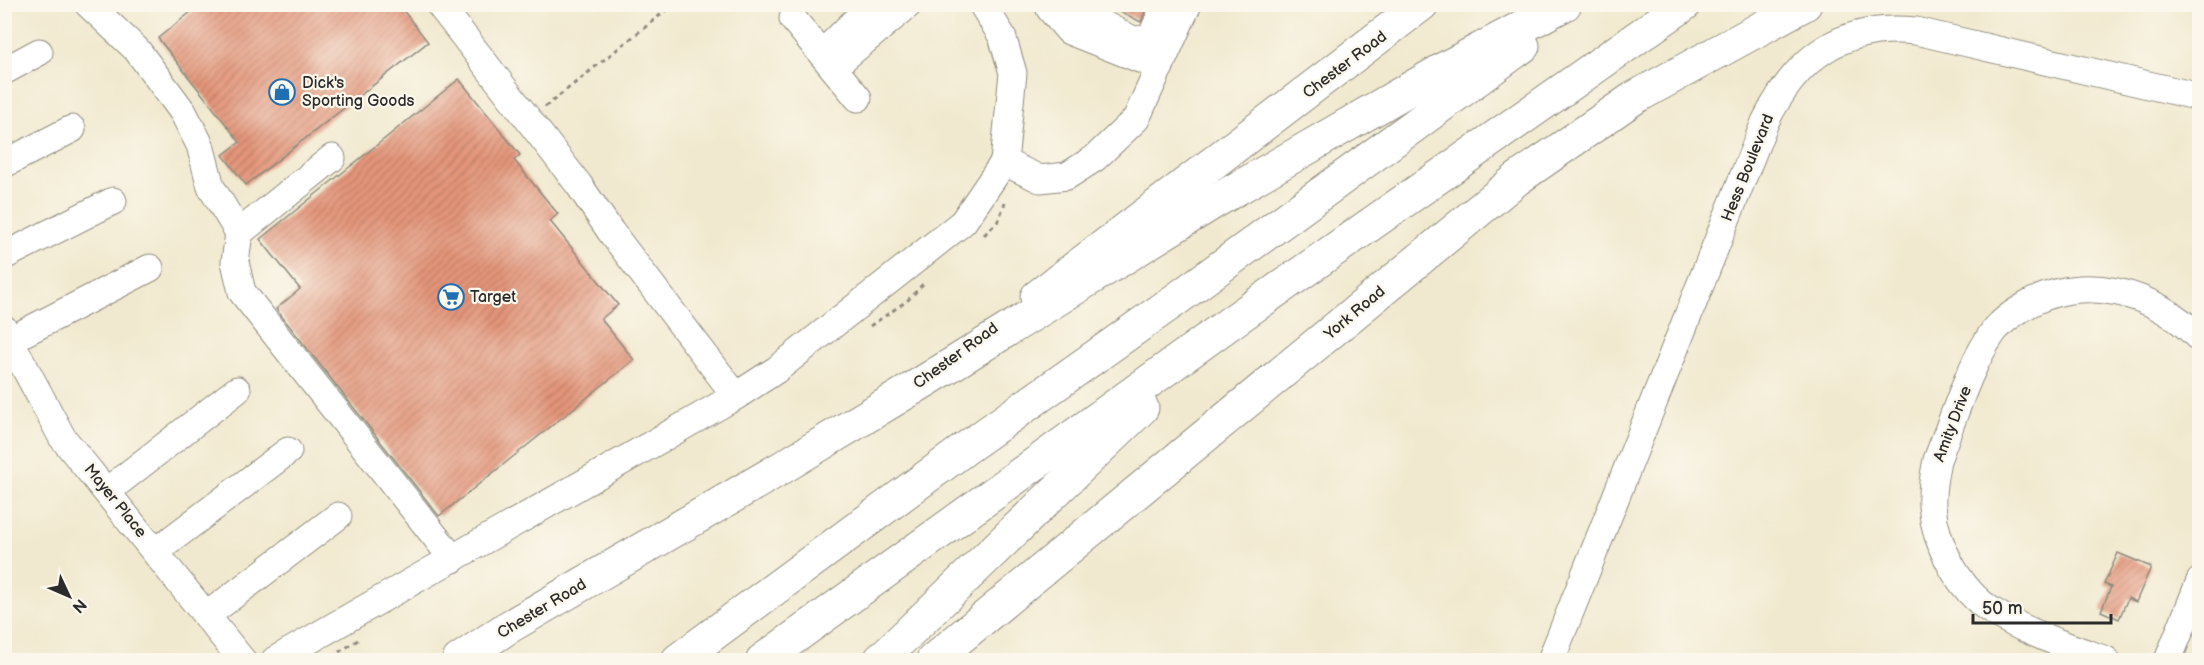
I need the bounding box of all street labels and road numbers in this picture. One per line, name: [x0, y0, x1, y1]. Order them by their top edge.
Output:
street label: Chester Road: [1299, 27, 1391, 103]
street label: Hess Boulevard: [1718, 111, 1778, 225]
street label: York Road: [1320, 282, 1389, 345]
street label: Chester Road: [910, 319, 1002, 393]
street label: Amity Drive: [1930, 383, 1976, 465]
street label: Mayer Place: [80, 460, 151, 542]
street label: Chester Road: [494, 575, 590, 643]

